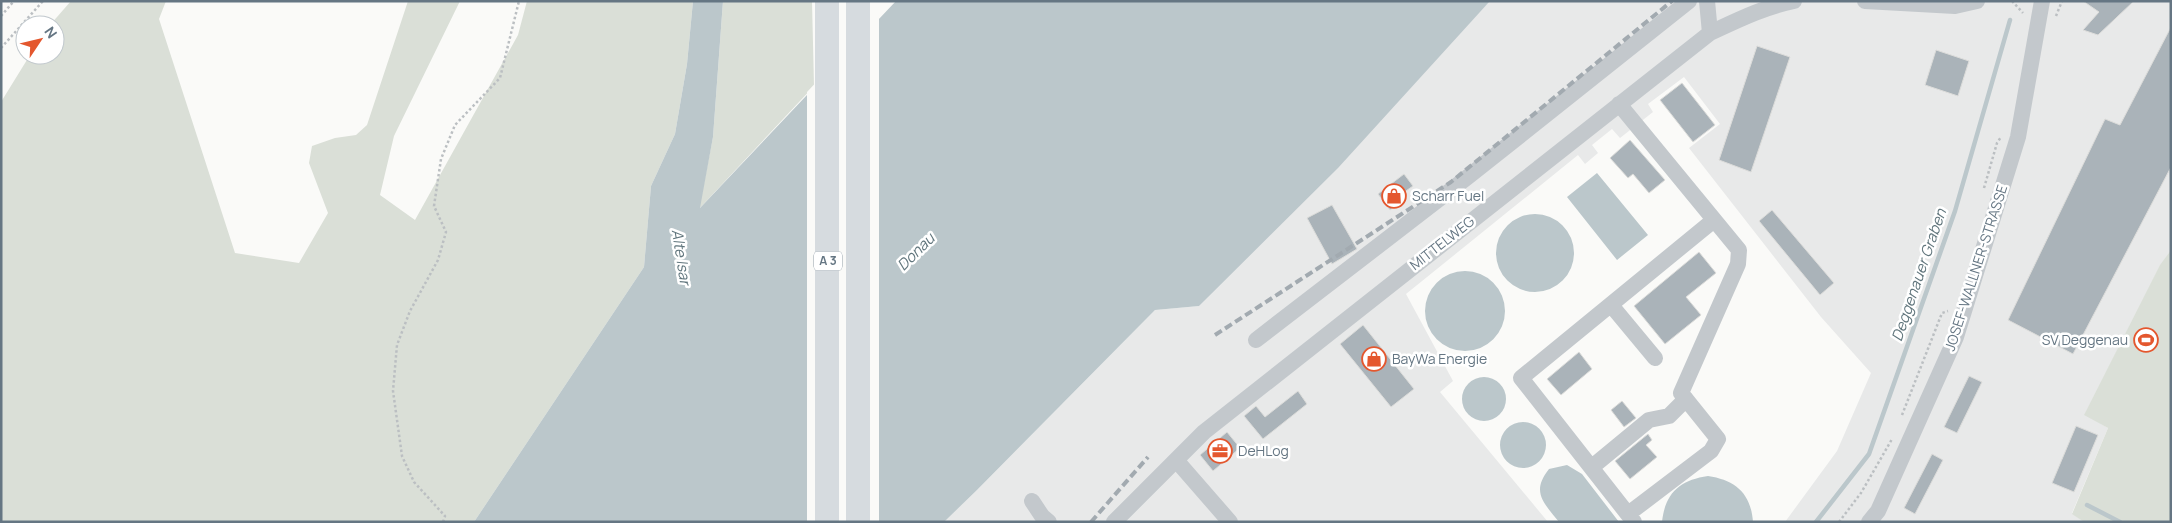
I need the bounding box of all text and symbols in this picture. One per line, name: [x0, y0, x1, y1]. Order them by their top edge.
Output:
north arrow: [15, 15, 65, 65]
text: N: [40, 23, 62, 42]
street label: JOSEF-WALLNER-STRASSE: [1940, 182, 2011, 353]
shop icon: Scharr Fuel: [1381, 183, 1407, 209]
place label: Scharr Fuel: [1412, 186, 1484, 205]
water label: Deggenauer Graben: [1886, 205, 1951, 344]
street label: MITTELWEG: [1405, 211, 1478, 274]
water label: Alte Isar: [667, 228, 697, 289]
water label: Donau: [892, 228, 940, 275]
road number: A 3: [814, 252, 842, 270]
sports icon: SV Deggenau: [2133, 327, 2159, 353]
place label: SV Deggenau: [2042, 330, 2128, 349]
shop icon: BayWa Energie: [1361, 346, 1387, 372]
place label: BayWa Energie: [1392, 349, 1487, 368]
office icon: DeHLog: [1207, 438, 1233, 464]
place label: DeHLog: [1238, 441, 1289, 460]

